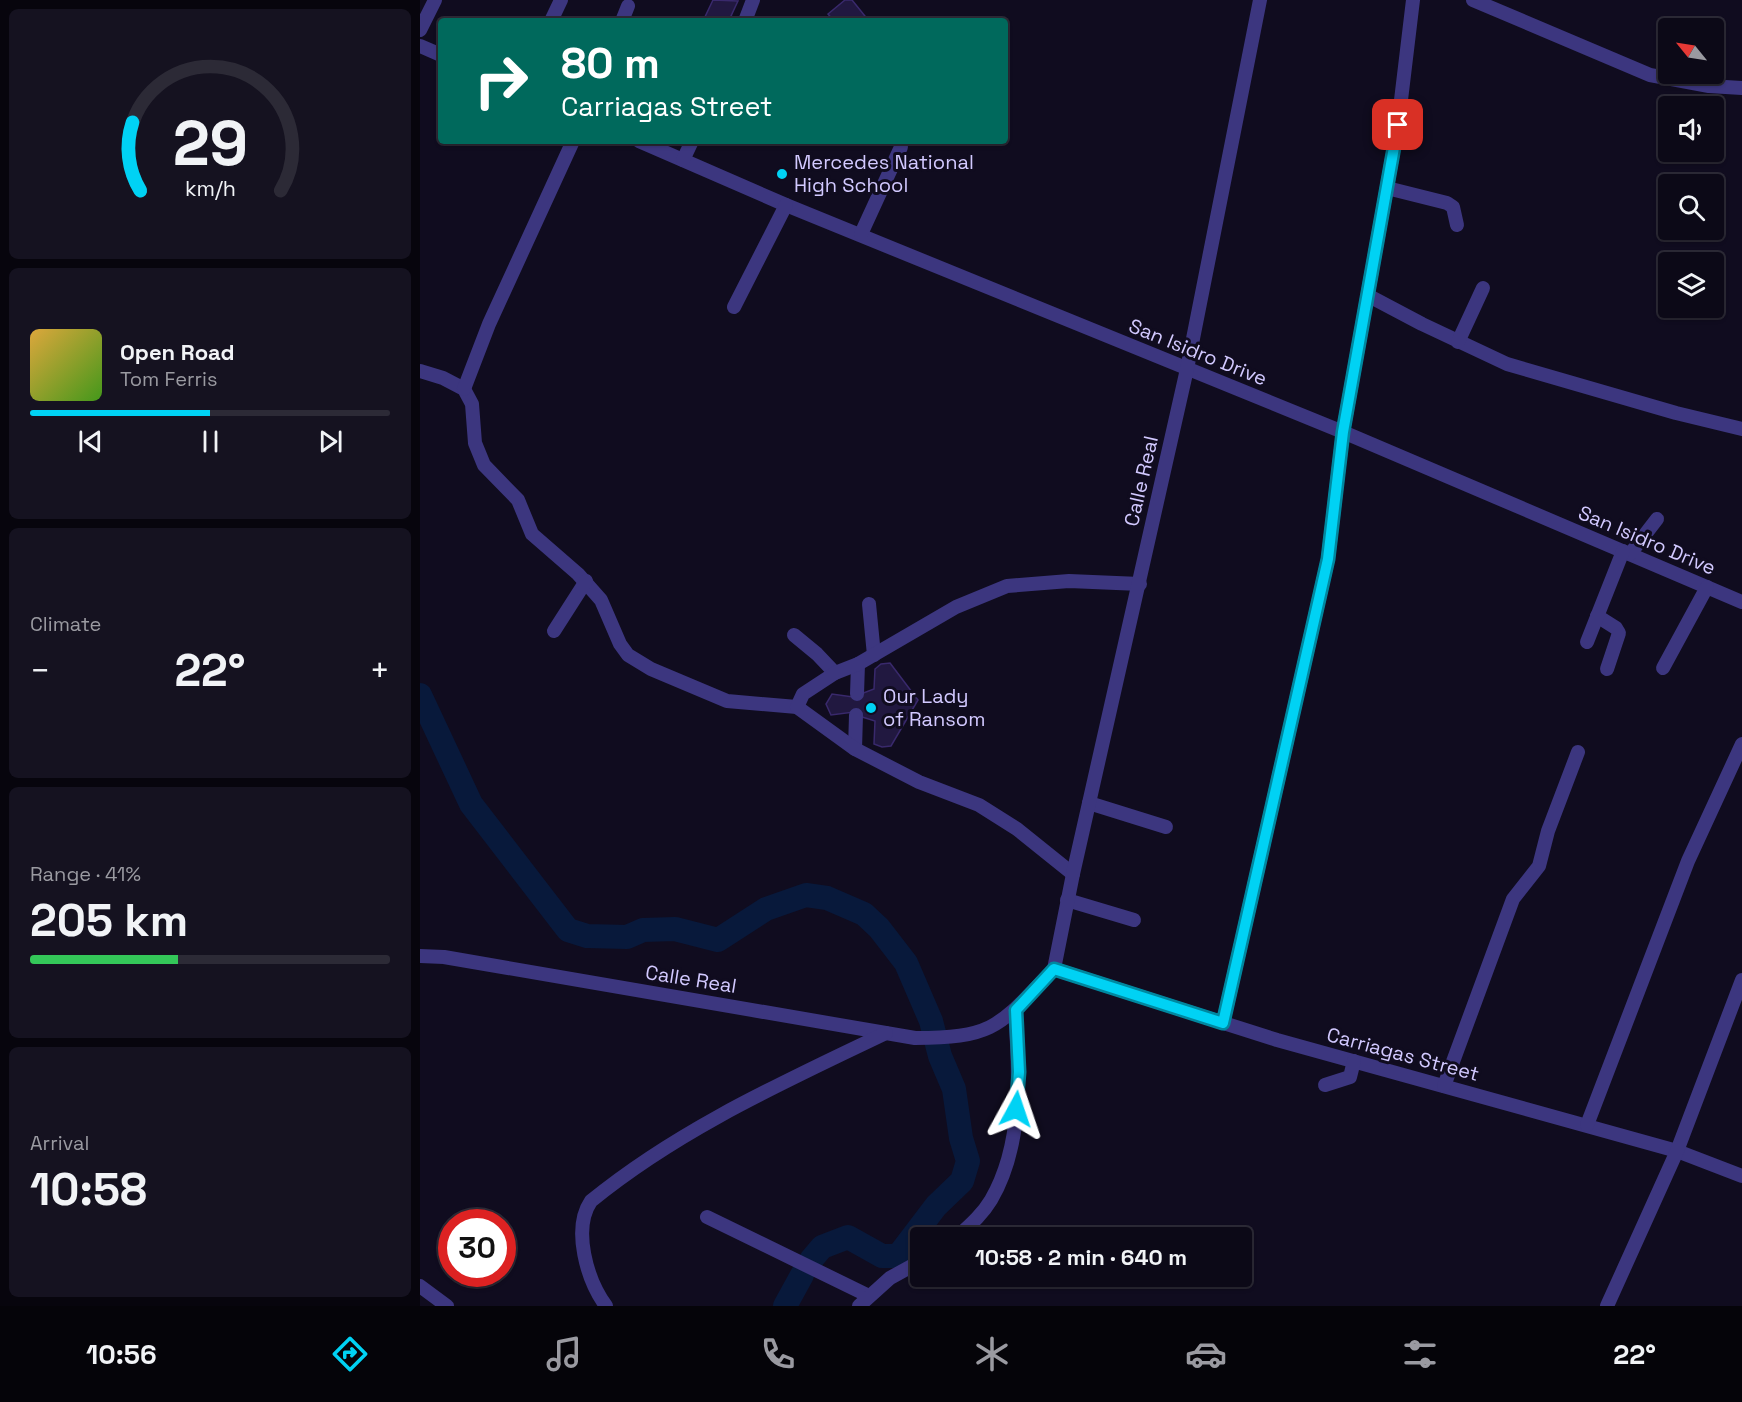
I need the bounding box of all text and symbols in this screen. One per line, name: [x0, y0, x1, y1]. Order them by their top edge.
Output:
north arrow: [1658, 18, 1724, 84]
map controls: [1658, 18, 1724, 318]
text: 80 m: [561, 37, 660, 90]
icon: right: [462, 42, 540, 120]
text: Carriagas Street: [561, 89, 772, 124]
button: sound: [1658, 96, 1724, 162]
pin: [1372, 99, 1423, 150]
text: 29: [172, 104, 248, 183]
icon: arrive: [1381, 108, 1414, 141]
place label: Mercedes National High School: [794, 149, 974, 198]
marker: Mercedes National High School: [775, 167, 789, 181]
button: search: [1658, 174, 1724, 240]
text: km/h: [184, 176, 236, 203]
button: layers: [1658, 252, 1724, 318]
street label: San Isidro Drive: [1125, 312, 1271, 392]
text: Open Road: [120, 338, 235, 366]
text: Tom Ferris: [120, 366, 218, 392]
icon: previous: [74, 425, 107, 458]
icon: pause: [194, 425, 227, 458]
icon: next: [314, 425, 347, 458]
street label: Calle Real: [1118, 433, 1164, 529]
street label: San Isidro Drive: [1574, 499, 1720, 581]
text: Climate: [30, 611, 101, 637]
text: 22°: [174, 642, 246, 699]
text: −: [30, 650, 50, 692]
text: +: [370, 650, 390, 692]
place label: Our Lady of Ransom: [883, 683, 985, 732]
marker: Our Lady of Ransom: [864, 701, 878, 715]
text: Range · 41%: [30, 861, 141, 887]
text: 205 km: [30, 892, 188, 949]
street label: Calle Real: [644, 959, 738, 999]
street label: Carriagas Street: [1324, 1021, 1482, 1087]
position arrow: [984, 1077, 1048, 1141]
text: Arrival: [30, 1130, 89, 1156]
text: 10:58: [30, 1161, 147, 1218]
speed limit sign: 30: [438, 1209, 516, 1287]
text: 10:58 · 2 min · 640 m: [975, 1243, 1187, 1271]
icon: directions: [329, 1333, 371, 1375]
icon: music: [543, 1333, 585, 1375]
icon: phone: [757, 1333, 799, 1375]
icon: climate: [971, 1333, 1013, 1375]
icon: car: [1185, 1333, 1227, 1375]
icon: filters: [1399, 1333, 1441, 1375]
text: 10:56: [86, 1337, 157, 1372]
text: 22°: [1613, 1337, 1656, 1372]

